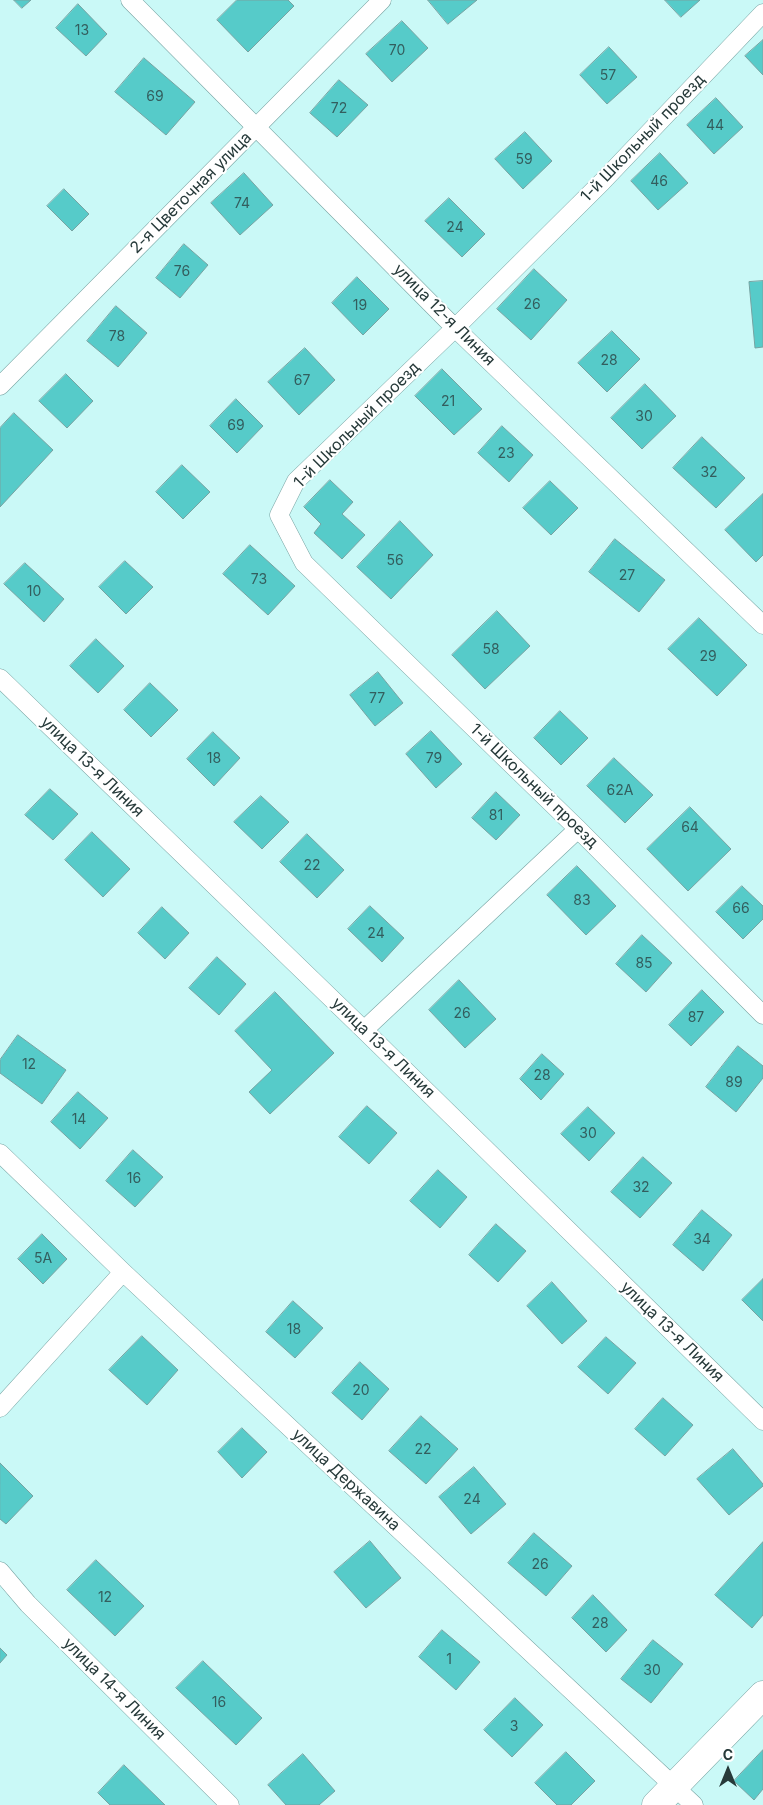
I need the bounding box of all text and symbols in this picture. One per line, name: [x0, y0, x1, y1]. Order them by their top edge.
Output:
house number: 13: [75, 23, 89, 39]
house number: 70: [389, 43, 405, 59]
house number: 57: [600, 68, 616, 84]
street label: 1-й Школьный проезд: [577, 70, 709, 206]
house number: 69: [146, 89, 164, 105]
house number: 72: [331, 101, 347, 117]
house number: 44: [706, 118, 724, 134]
street label: 2-я Цветочная улица: [126, 128, 256, 258]
house number: 59: [515, 152, 533, 168]
house number: 46: [650, 174, 668, 190]
house number: 74: [234, 196, 250, 212]
house number: 24: [446, 220, 464, 236]
street label: улица 12-я Линия: [389, 260, 499, 370]
house number: 76: [174, 264, 190, 280]
house number: 26: [523, 297, 541, 313]
house number: 19: [353, 298, 367, 314]
house number: 78: [109, 329, 125, 345]
house number: 28: [600, 353, 618, 369]
street label: 1-й Школьный проезд: [290, 358, 424, 492]
house number: 67: [294, 373, 310, 389]
house number: 21: [441, 394, 455, 410]
house number: 30: [635, 409, 653, 425]
house number: 69: [227, 418, 245, 434]
house number: 23: [497, 446, 515, 462]
house number: 32: [700, 465, 718, 481]
house number: 56: [386, 553, 404, 569]
house number: 27: [619, 568, 635, 584]
house number: 73: [251, 572, 267, 588]
house number: 10: [27, 584, 41, 600]
house number: 58: [482, 642, 500, 658]
house number: 29: [699, 649, 717, 665]
house number: 77: [369, 691, 385, 707]
street label: улица 13-я Линия: [36, 713, 148, 821]
street label: 1-й Школьный проезд: [466, 720, 602, 852]
house number: 18: [207, 751, 221, 767]
house number: 79: [426, 751, 442, 767]
house number: 62А: [607, 783, 633, 799]
house number: 81: [489, 808, 503, 824]
house number: 64: [681, 820, 699, 836]
house number: 22: [303, 858, 321, 874]
house number: 83: [573, 893, 591, 909]
house number: 66: [732, 901, 750, 917]
house number: 24: [367, 926, 385, 942]
house number: 85: [635, 956, 653, 972]
street label: улица 13-я Линия: [327, 994, 439, 1102]
house number: 26: [453, 1006, 471, 1022]
house number: 87: [688, 1010, 704, 1026]
house number: 12: [22, 1057, 36, 1073]
house number: 28: [533, 1068, 551, 1084]
house number: 89: [725, 1075, 743, 1091]
house number: 14: [72, 1112, 86, 1128]
house number: 30: [579, 1126, 597, 1142]
house number: 16: [127, 1171, 141, 1187]
house number: 32: [632, 1180, 650, 1196]
house number: 34: [693, 1232, 711, 1248]
house number: 5А: [34, 1251, 52, 1267]
street label: улица 13-я Линия: [616, 1278, 728, 1386]
house number: 18: [287, 1322, 301, 1338]
house number: 20: [352, 1383, 370, 1399]
street label: улица Державина: [288, 1425, 404, 1535]
house number: 22: [414, 1442, 432, 1458]
house number: 24: [463, 1492, 481, 1508]
house number: 26: [531, 1557, 549, 1573]
house number: 12: [98, 1590, 112, 1606]
house number: 28: [591, 1616, 609, 1632]
street label: улица 14-я Линия: [59, 1634, 169, 1744]
house number: 1: [446, 1652, 452, 1668]
house number: 30: [643, 1663, 661, 1679]
house number: 16: [212, 1695, 226, 1711]
house number: 3: [510, 1719, 518, 1735]
north arrow: [703, 1745, 753, 1795]
text: С: [723, 1746, 733, 1763]

